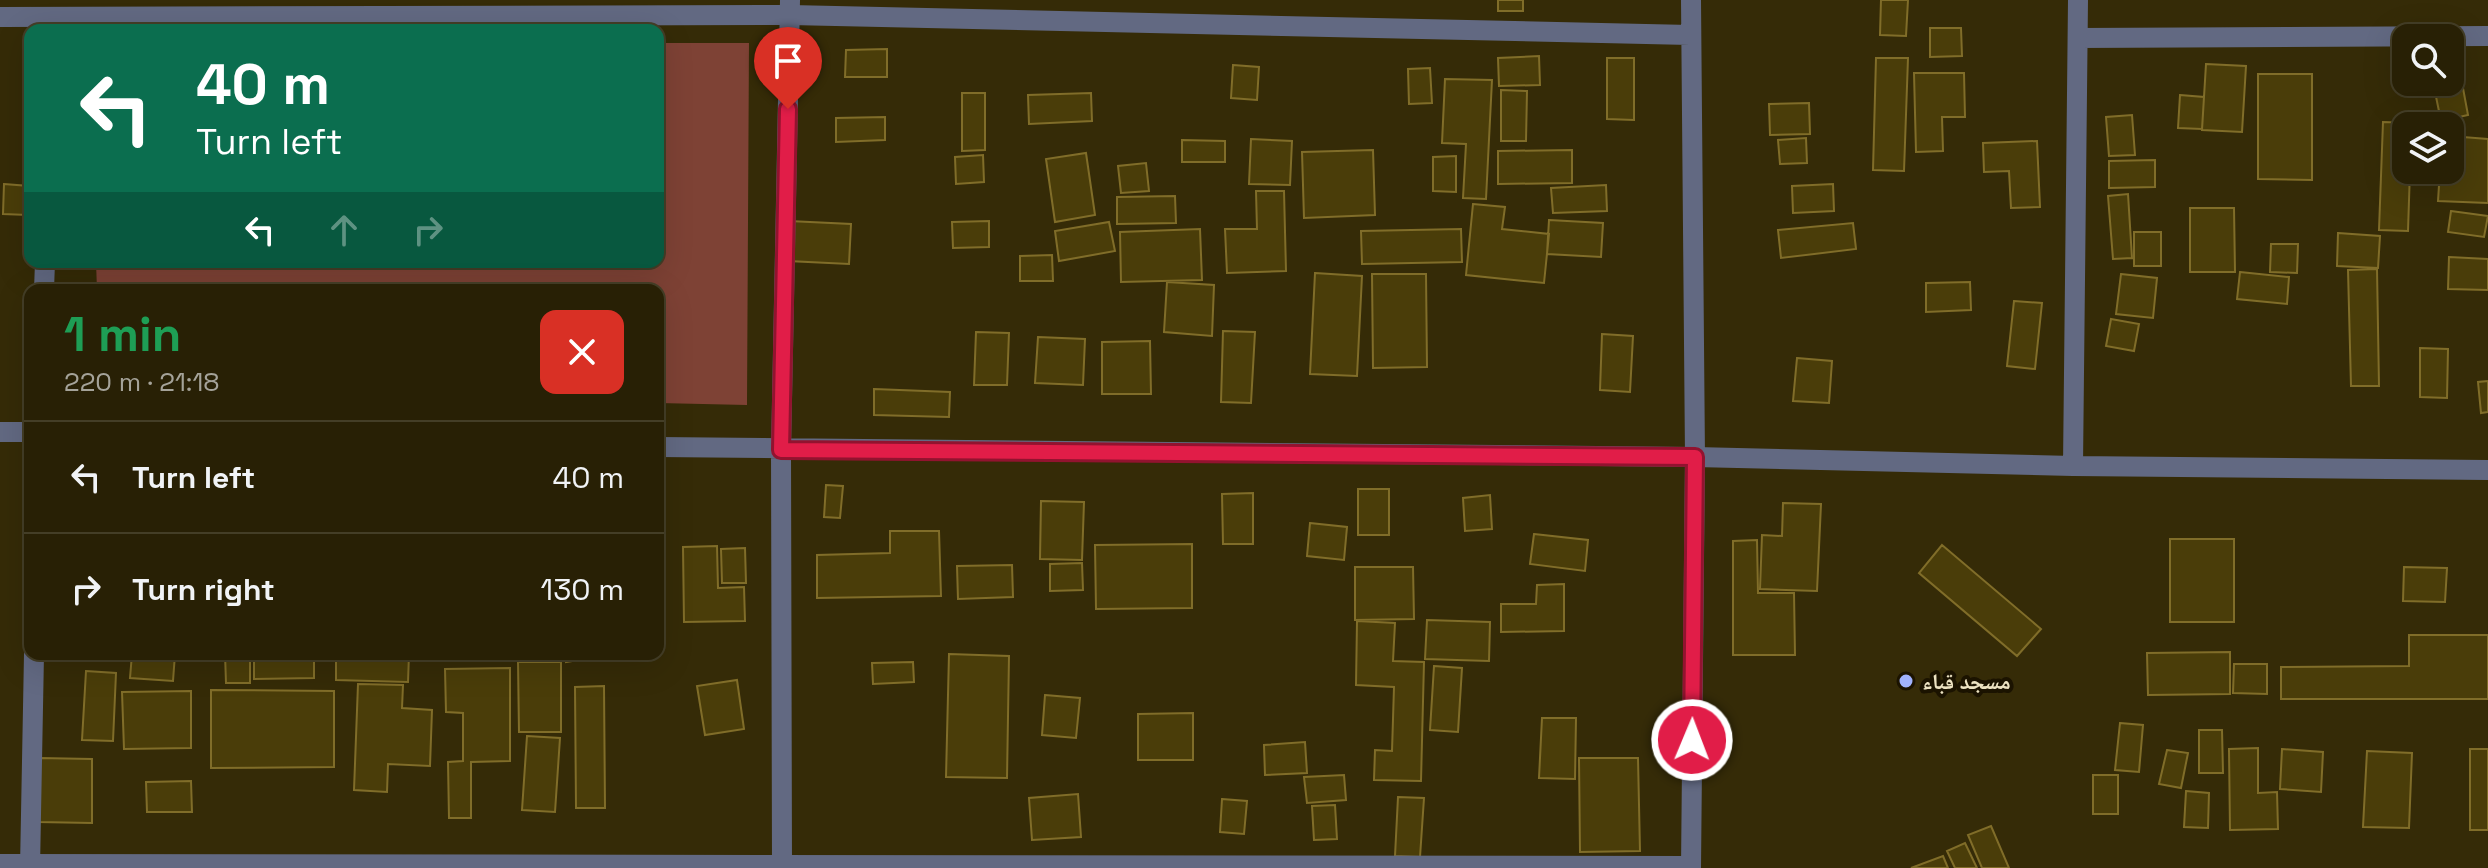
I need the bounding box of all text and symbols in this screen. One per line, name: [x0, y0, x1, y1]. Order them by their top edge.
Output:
map controls: [2392, 24, 2464, 184]
button: search: [2392, 24, 2464, 96]
pin: [754, 27, 822, 109]
icon: arrive: [766, 39, 810, 83]
text: 40 m: [196, 49, 330, 120]
icon: left: [64, 56, 168, 160]
button: layers: [2392, 112, 2464, 184]
text: Turn left: [196, 119, 343, 165]
icon: left: [238, 208, 282, 252]
icon: ahead: [322, 208, 366, 252]
icon: right: [406, 208, 450, 252]
text: 1 min: [64, 304, 181, 365]
button: close: [540, 310, 624, 394]
text: 220 m · 21:18: [64, 365, 219, 399]
icon: left: [64, 455, 108, 499]
text: Turn left: [132, 458, 255, 497]
text: 40 m: [553, 458, 624, 497]
icon: right: [64, 567, 108, 611]
text: Turn right: [132, 570, 275, 609]
text: 130 m: [541, 570, 624, 609]
place label: مسجد قباء: [1922, 667, 2011, 695]
marker: مسجد قباء: [1897, 672, 1915, 690]
position arrow: [1650, 698, 1734, 782]

